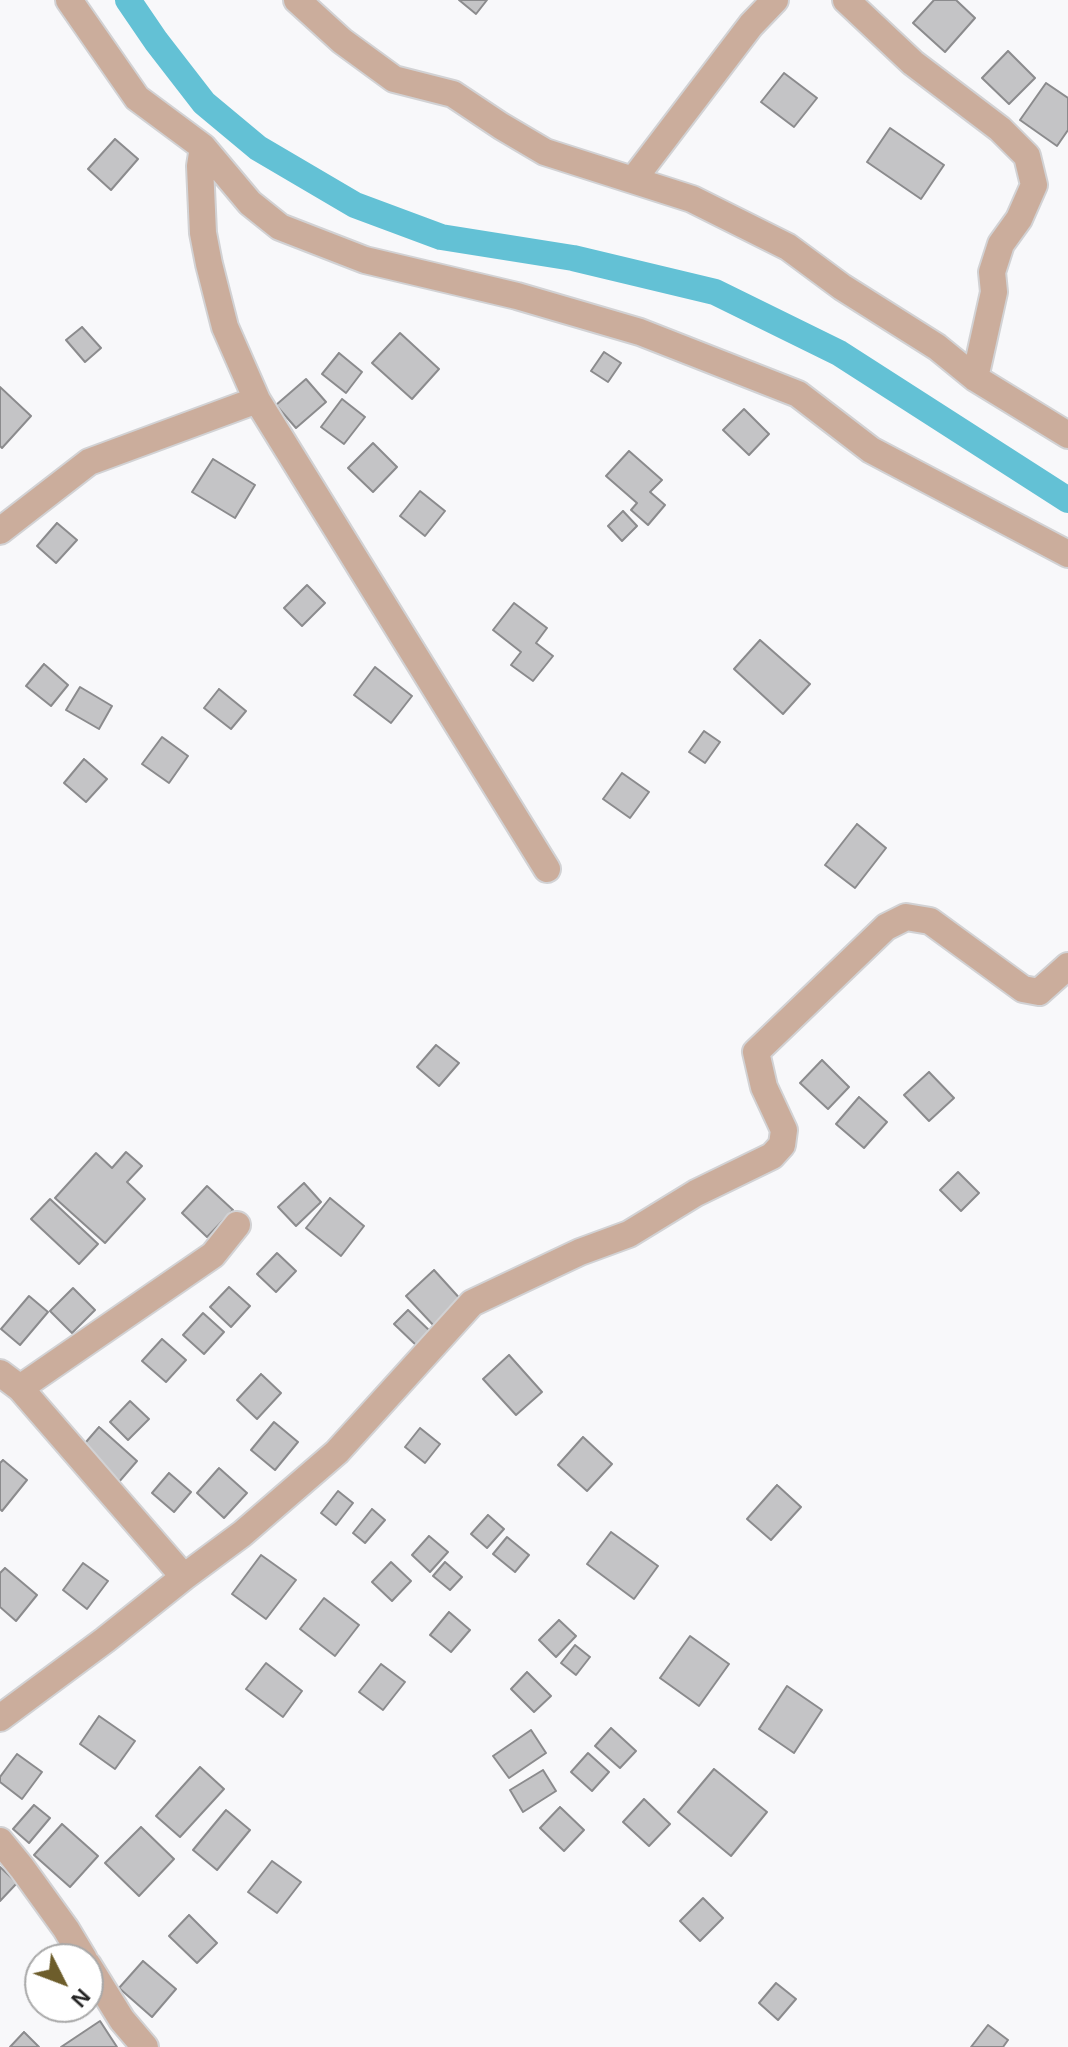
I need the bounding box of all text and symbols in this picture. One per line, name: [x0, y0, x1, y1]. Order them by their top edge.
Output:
north arrow: [24, 1943, 104, 2023]
text: N: [66, 1984, 95, 2012]

